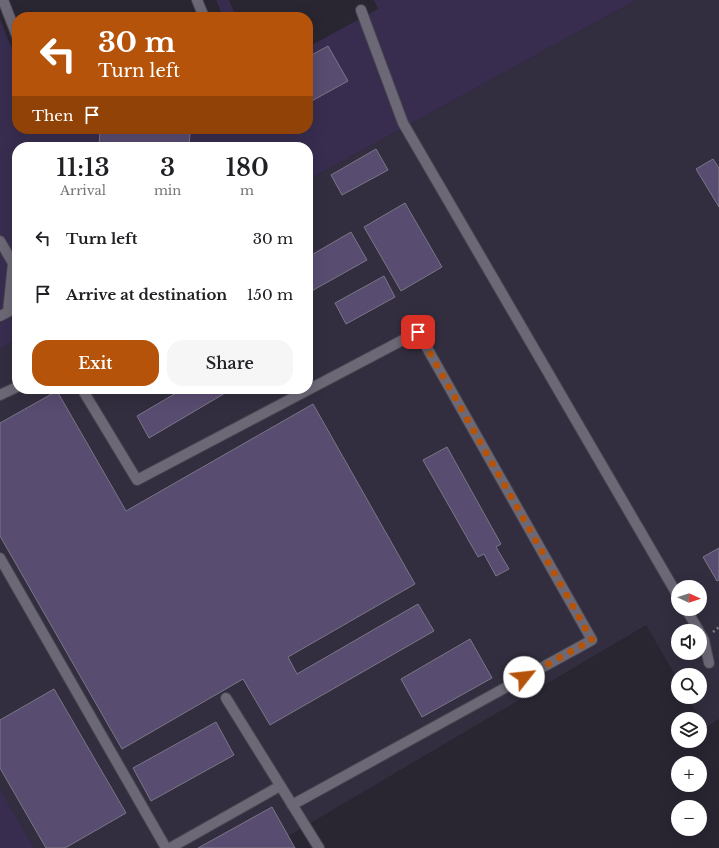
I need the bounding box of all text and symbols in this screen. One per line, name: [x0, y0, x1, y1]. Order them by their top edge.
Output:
text: 30 m: [98, 25, 175, 60]
icon: left: [32, 28, 84, 80]
text: Turn left: [98, 60, 180, 82]
icon: arrive: [81, 104, 103, 126]
text: Then: [32, 106, 73, 125]
text: 11:13: [56, 153, 110, 182]
text: 3: [160, 153, 175, 182]
text: 180: [225, 153, 269, 182]
text: Arrival: [60, 182, 106, 199]
text: min: [154, 182, 181, 199]
text: m: [240, 182, 254, 199]
icon: left: [32, 227, 54, 249]
text: Turn left: [66, 229, 137, 248]
text: 30 m: [253, 229, 293, 248]
icon: arrive: [32, 283, 54, 305]
text: Arrive at destination: [66, 285, 227, 304]
text: 150 m: [247, 285, 293, 304]
pin: [401, 315, 435, 349]
icon: arrive: [407, 321, 429, 343]
button: Exit: [32, 340, 159, 386]
button: Share: [167, 340, 293, 386]
north arrow: [671, 580, 707, 616]
map controls: [671, 580, 707, 836]
button: sound: [671, 624, 707, 660]
position arrow: [503, 656, 545, 698]
button: search: [671, 668, 707, 704]
button: layers: [671, 712, 707, 748]
button: +: [671, 756, 707, 792]
button: −: [671, 800, 707, 836]

